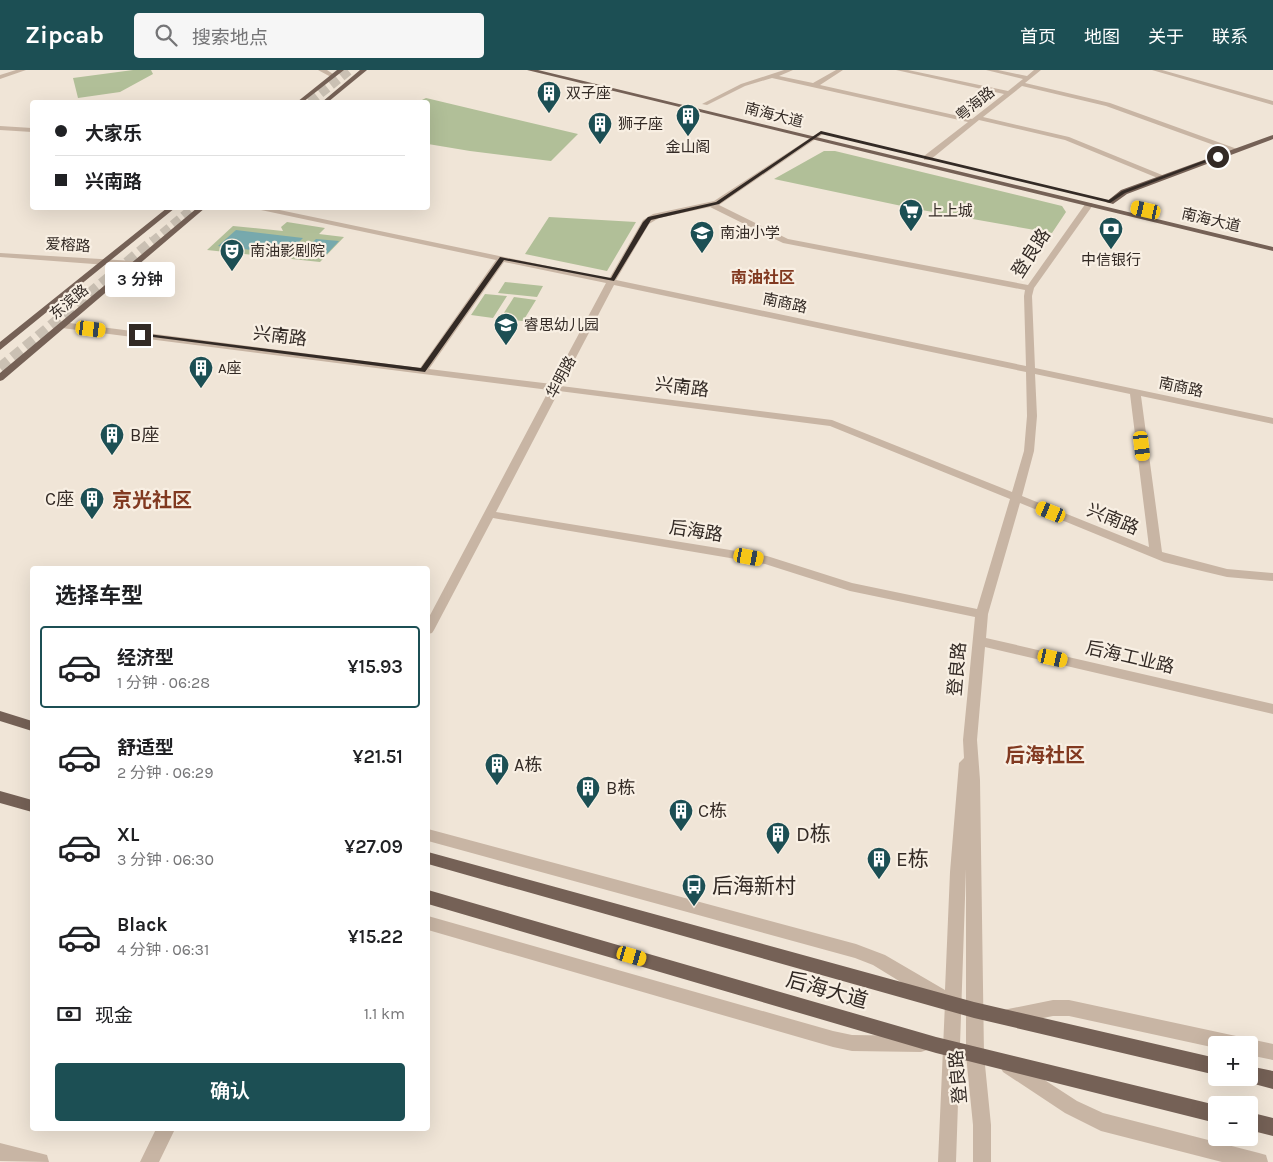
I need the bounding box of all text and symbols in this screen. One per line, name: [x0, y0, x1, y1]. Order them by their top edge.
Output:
search box: [134, 13, 484, 58]
text: Zipcab: [25, 21, 104, 49]
icon: search: [152, 21, 180, 49]
text: 首页: [1020, 26, 1056, 48]
text: 地图: [1084, 26, 1120, 48]
text: 关于: [1148, 26, 1184, 48]
text: 联系: [1212, 26, 1248, 48]
text: 搜索地点: [192, 27, 268, 49]
building icon: 双子座: [536, 80, 562, 114]
street label: 粤海路: [952, 83, 998, 125]
place label: 双子座: [566, 84, 611, 102]
street label: 南海大道: [743, 99, 805, 131]
building icon: 金山阁: [675, 103, 701, 137]
building icon: 狮子座: [587, 111, 613, 145]
place label: 狮子座: [618, 115, 663, 133]
text: 大家乐: [85, 123, 142, 145]
place label: 金山阁: [665, 138, 711, 156]
route start: [1207, 146, 1229, 168]
text: 兴南路: [85, 171, 142, 193]
supermarket icon: 上上城: [898, 198, 924, 232]
car: [1129, 199, 1162, 221]
place label: 上上城: [928, 202, 973, 220]
street label: 南海大道: [1180, 204, 1242, 236]
bank icon: 中信银行: [1098, 216, 1124, 250]
school or university icon: 南油小学: [689, 220, 715, 254]
place label: 南油小学: [720, 224, 780, 242]
street label: 登良路: [1007, 224, 1055, 282]
street label: 爱榕路: [45, 235, 91, 255]
theatre icon: 南油影剧院: [219, 238, 245, 272]
place label: 南油影剧院: [250, 242, 325, 260]
place label: 中信银行: [1081, 251, 1141, 269]
callout: 3 分钟: [105, 262, 175, 298]
district label: 南油社区: [731, 268, 795, 287]
text: 3 分钟: [117, 270, 163, 289]
street label: 东滨路: [46, 281, 92, 323]
street label: 南商路: [761, 290, 809, 316]
school or university icon: 睿思幼儿园: [493, 312, 519, 346]
place label: 睿思幼儿园: [524, 316, 599, 334]
car: [75, 320, 106, 338]
street label: 兴南路: [252, 322, 308, 350]
route end: [129, 324, 151, 346]
street label: 华明路: [542, 353, 580, 401]
building icon: A座: [188, 355, 214, 389]
place label: A座: [218, 359, 242, 377]
street label: 兴南路: [654, 373, 710, 401]
street label: 南商路: [1157, 374, 1205, 400]
building icon: B座: [99, 422, 125, 456]
place label: B座: [130, 424, 159, 446]
car: [1132, 430, 1151, 462]
building icon: C座: [79, 486, 105, 520]
place label: C座: [45, 488, 74, 510]
district label: 京光社区: [112, 489, 192, 512]
car: [1034, 499, 1067, 525]
street label: 兴南路: [1084, 499, 1142, 539]
street label: 后海路: [668, 516, 724, 546]
car: [732, 547, 765, 567]
text: 选择车型: [55, 583, 143, 609]
street label: 后海工业路: [1084, 636, 1176, 678]
street label: 登良路: [944, 641, 970, 697]
icon: car: [57, 645, 102, 690]
text: 经济型: [117, 647, 174, 669]
car: [1036, 647, 1069, 669]
text: ¥15.93: [347, 656, 403, 678]
text: 1 分钟 · 06:28: [117, 673, 210, 692]
icon: car: [57, 735, 102, 780]
text: 舒适型: [117, 737, 174, 759]
district label: 后海社区: [1005, 744, 1085, 767]
text: ¥21.51: [353, 746, 403, 768]
building icon: A栋: [484, 752, 510, 786]
place label: A栋: [514, 754, 542, 776]
text: 2 分钟 · 06:29: [117, 763, 213, 782]
building icon: B栋: [575, 775, 601, 809]
place label: B栋: [606, 777, 635, 799]
building icon: C栋: [668, 798, 694, 832]
place label: C栋: [698, 800, 727, 822]
building icon: D栋: [765, 821, 791, 855]
place label: D栋: [796, 822, 831, 846]
text: XL: [117, 824, 139, 846]
icon: car: [57, 825, 102, 870]
text: ¥27.09: [344, 836, 403, 858]
building icon: E栋: [866, 846, 892, 880]
place label: E栋: [896, 847, 929, 871]
text: 3 分钟 · 06:30: [117, 850, 214, 869]
bus stop icon: 后海新村: [681, 873, 707, 907]
place label: 后海新村: [712, 874, 796, 898]
text: Black: [117, 914, 168, 936]
icon: car: [57, 915, 102, 960]
text: ¥15.22: [348, 926, 403, 948]
text: 4 分钟 · 06:31: [117, 940, 209, 959]
car: [615, 945, 648, 967]
street label: 后海大道: [783, 967, 871, 1013]
icon: cash: [55, 1000, 83, 1028]
text: 1.1 km: [364, 1004, 405, 1023]
text: 现金: [95, 1005, 133, 1027]
map controls: [1208, 1036, 1258, 1146]
button: +: [1208, 1036, 1258, 1086]
street label: 登良路: [945, 1049, 971, 1105]
button: 确认: [55, 1063, 405, 1121]
button: −: [1208, 1096, 1258, 1146]

